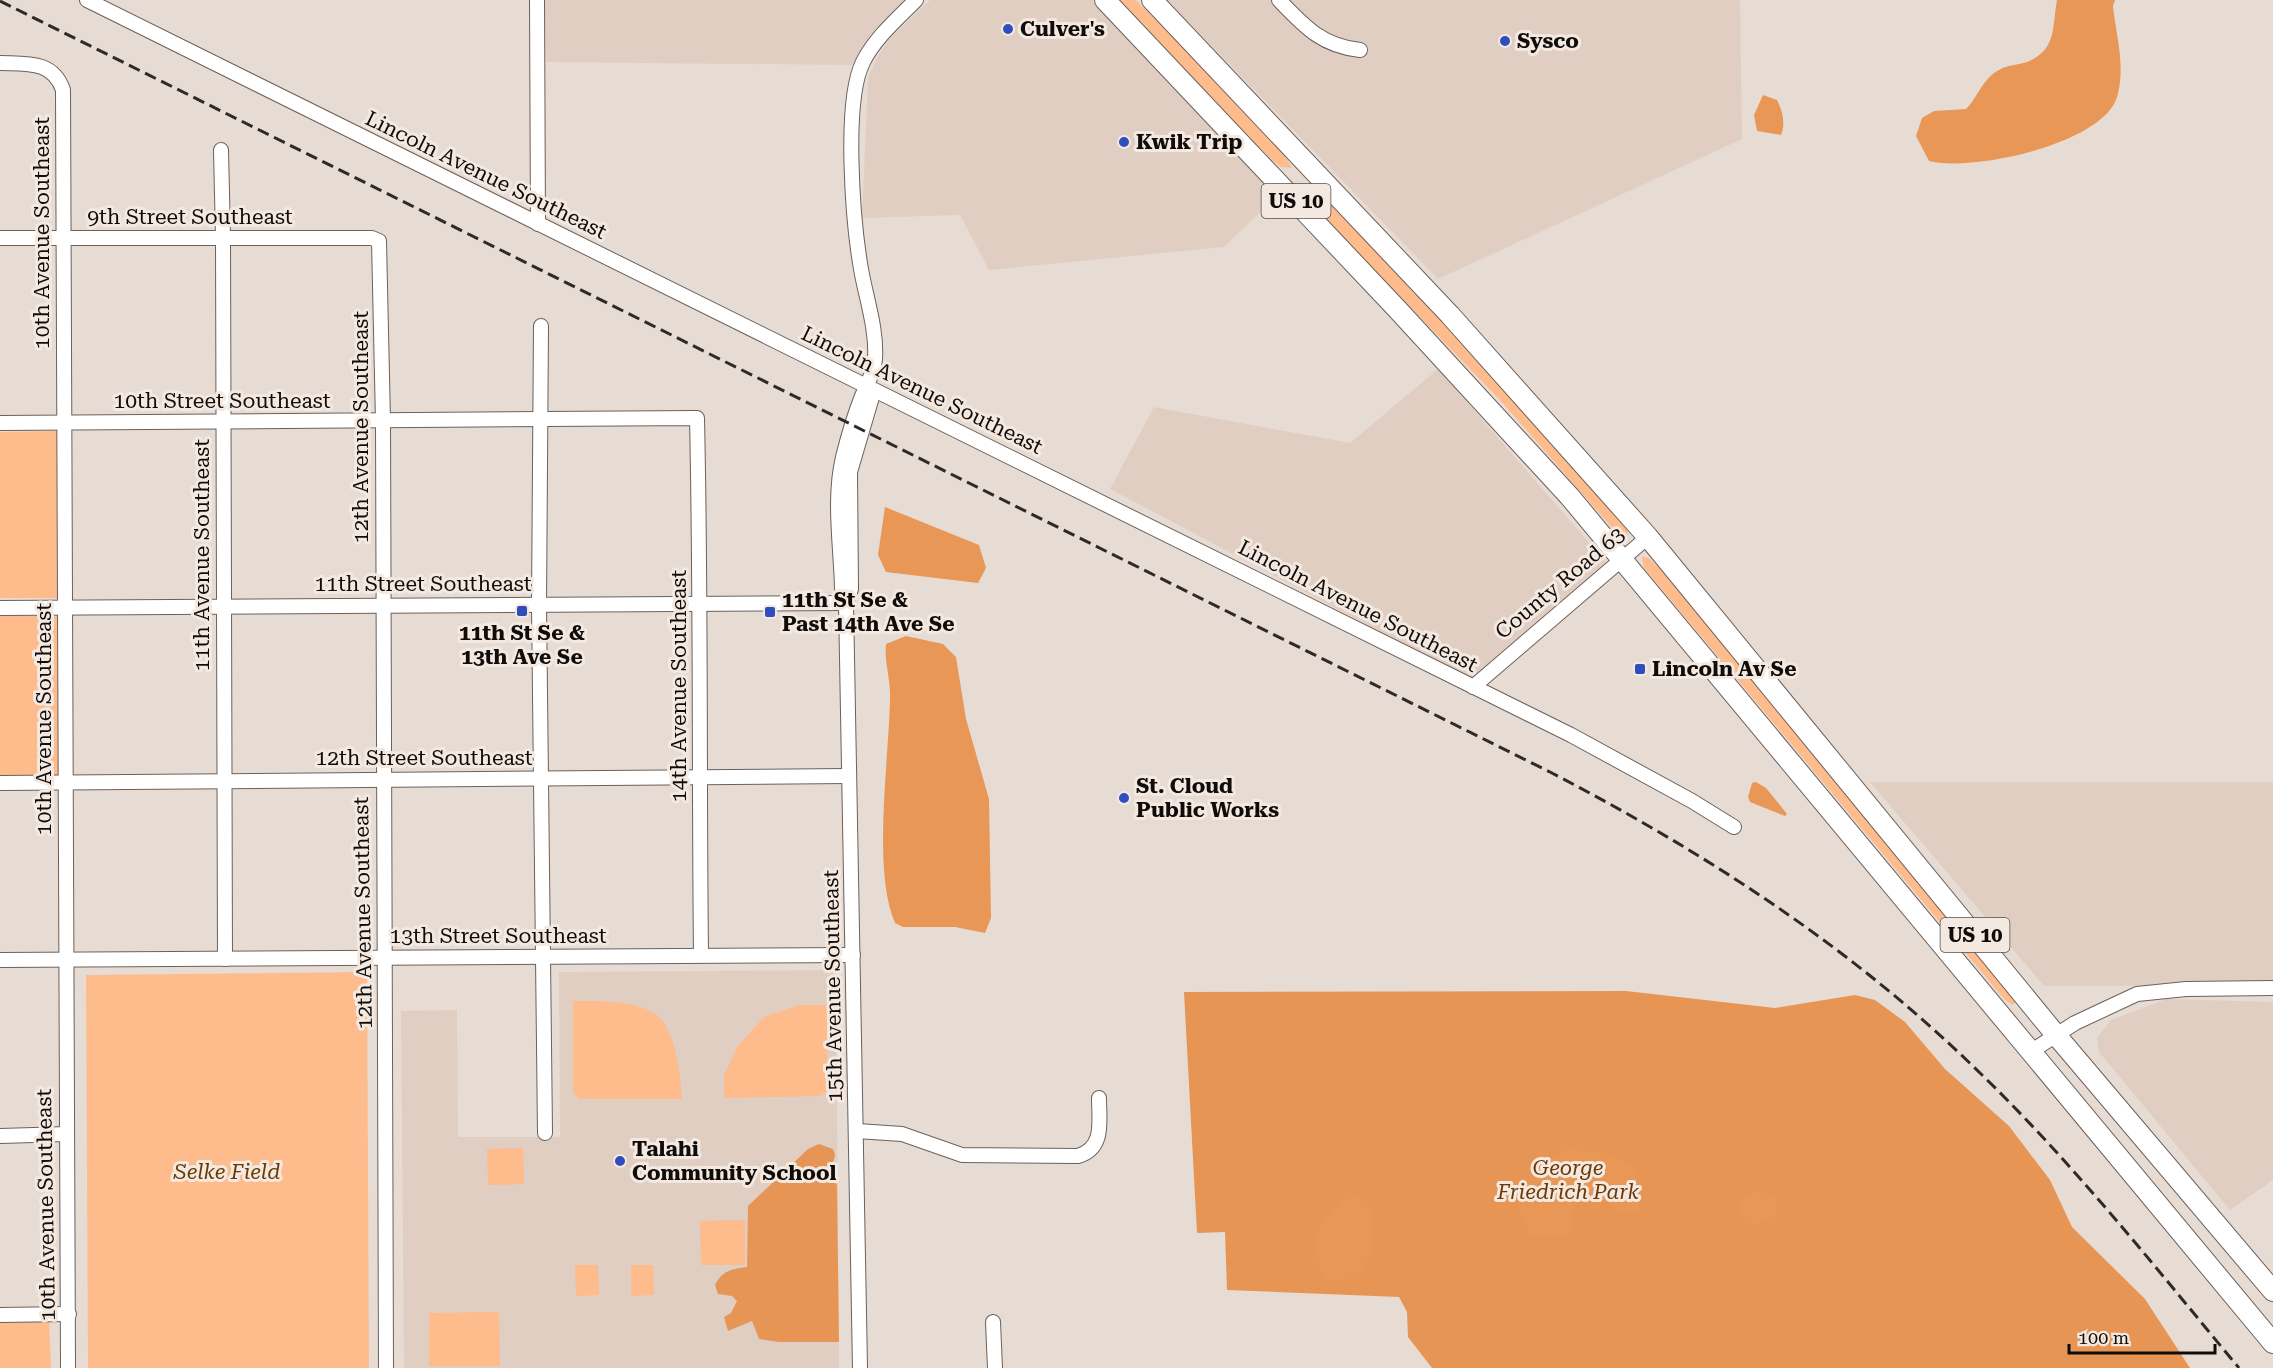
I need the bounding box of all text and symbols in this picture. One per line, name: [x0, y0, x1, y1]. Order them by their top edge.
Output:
place label: Culver's: [1020, 17, 1105, 41]
marker: Culver's: [1001, 22, 1015, 36]
place label: Sysco: [1517, 29, 1579, 53]
marker: Sysco: [1498, 34, 1512, 48]
street label: Lincoln Avenue Southeast: [362, 106, 611, 244]
street label: 10th Avenue Southeast: [30, 117, 54, 349]
place label: Kwik Trip: [1136, 130, 1242, 154]
marker: Kwik Trip: [1117, 135, 1131, 149]
road number: US 10: [1262, 184, 1330, 218]
street label: 9th Street Southeast: [87, 205, 293, 229]
street label: 12th Avenue Southeast: [349, 311, 373, 543]
street label: Lincoln Avenue Southeast: [798, 321, 1047, 459]
street label: 10th Street Southeast: [113, 389, 331, 413]
street label: 11th Avenue Southeast: [190, 439, 214, 671]
street label: County Road 63: [1491, 522, 1629, 644]
street label: Lincoln Avenue Southeast: [1234, 535, 1482, 677]
street label: 14th Avenue Southeast: [667, 570, 691, 802]
street label: 11th Street Southeast: [314, 572, 532, 596]
place label: 11th St Se & Past 14th Ave Se: [782, 588, 955, 636]
street label: 10th Avenue Southeast: [32, 603, 56, 835]
marker: 11th St Se & 13th Ave Se: [515, 604, 529, 618]
marker: 11th St Se & Past 14th Ave Se: [763, 605, 777, 619]
place label: 11th St Se & 13th Ave Se: [459, 621, 585, 669]
place label: Lincoln Av Se: [1652, 657, 1797, 681]
marker: Lincoln Av Se: [1633, 662, 1647, 676]
street label: 12th Street Southeast: [315, 746, 533, 770]
place label: St. Cloud Public Works: [1136, 774, 1279, 822]
marker: St. Cloud Public Works: [1117, 791, 1131, 805]
street label: 12th Avenue Southeast: [349, 797, 377, 1029]
street label: 15th Avenue Southeast: [819, 870, 847, 1102]
road number: US 10: [1940, 918, 2010, 952]
street label: 13th Street Southeast: [389, 924, 607, 948]
street label: 10th Avenue Southeast: [32, 1089, 60, 1321]
place label: Talahi Community School: [632, 1137, 836, 1185]
marker: Talahi Community School: [613, 1154, 627, 1168]
park label: George Friedrich Park: [1496, 1156, 1639, 1204]
park label: Selke Field: [173, 1160, 280, 1184]
scale bar: [2069, 1317, 2214, 1355]
text: 100 m: [2078, 1327, 2129, 1348]

